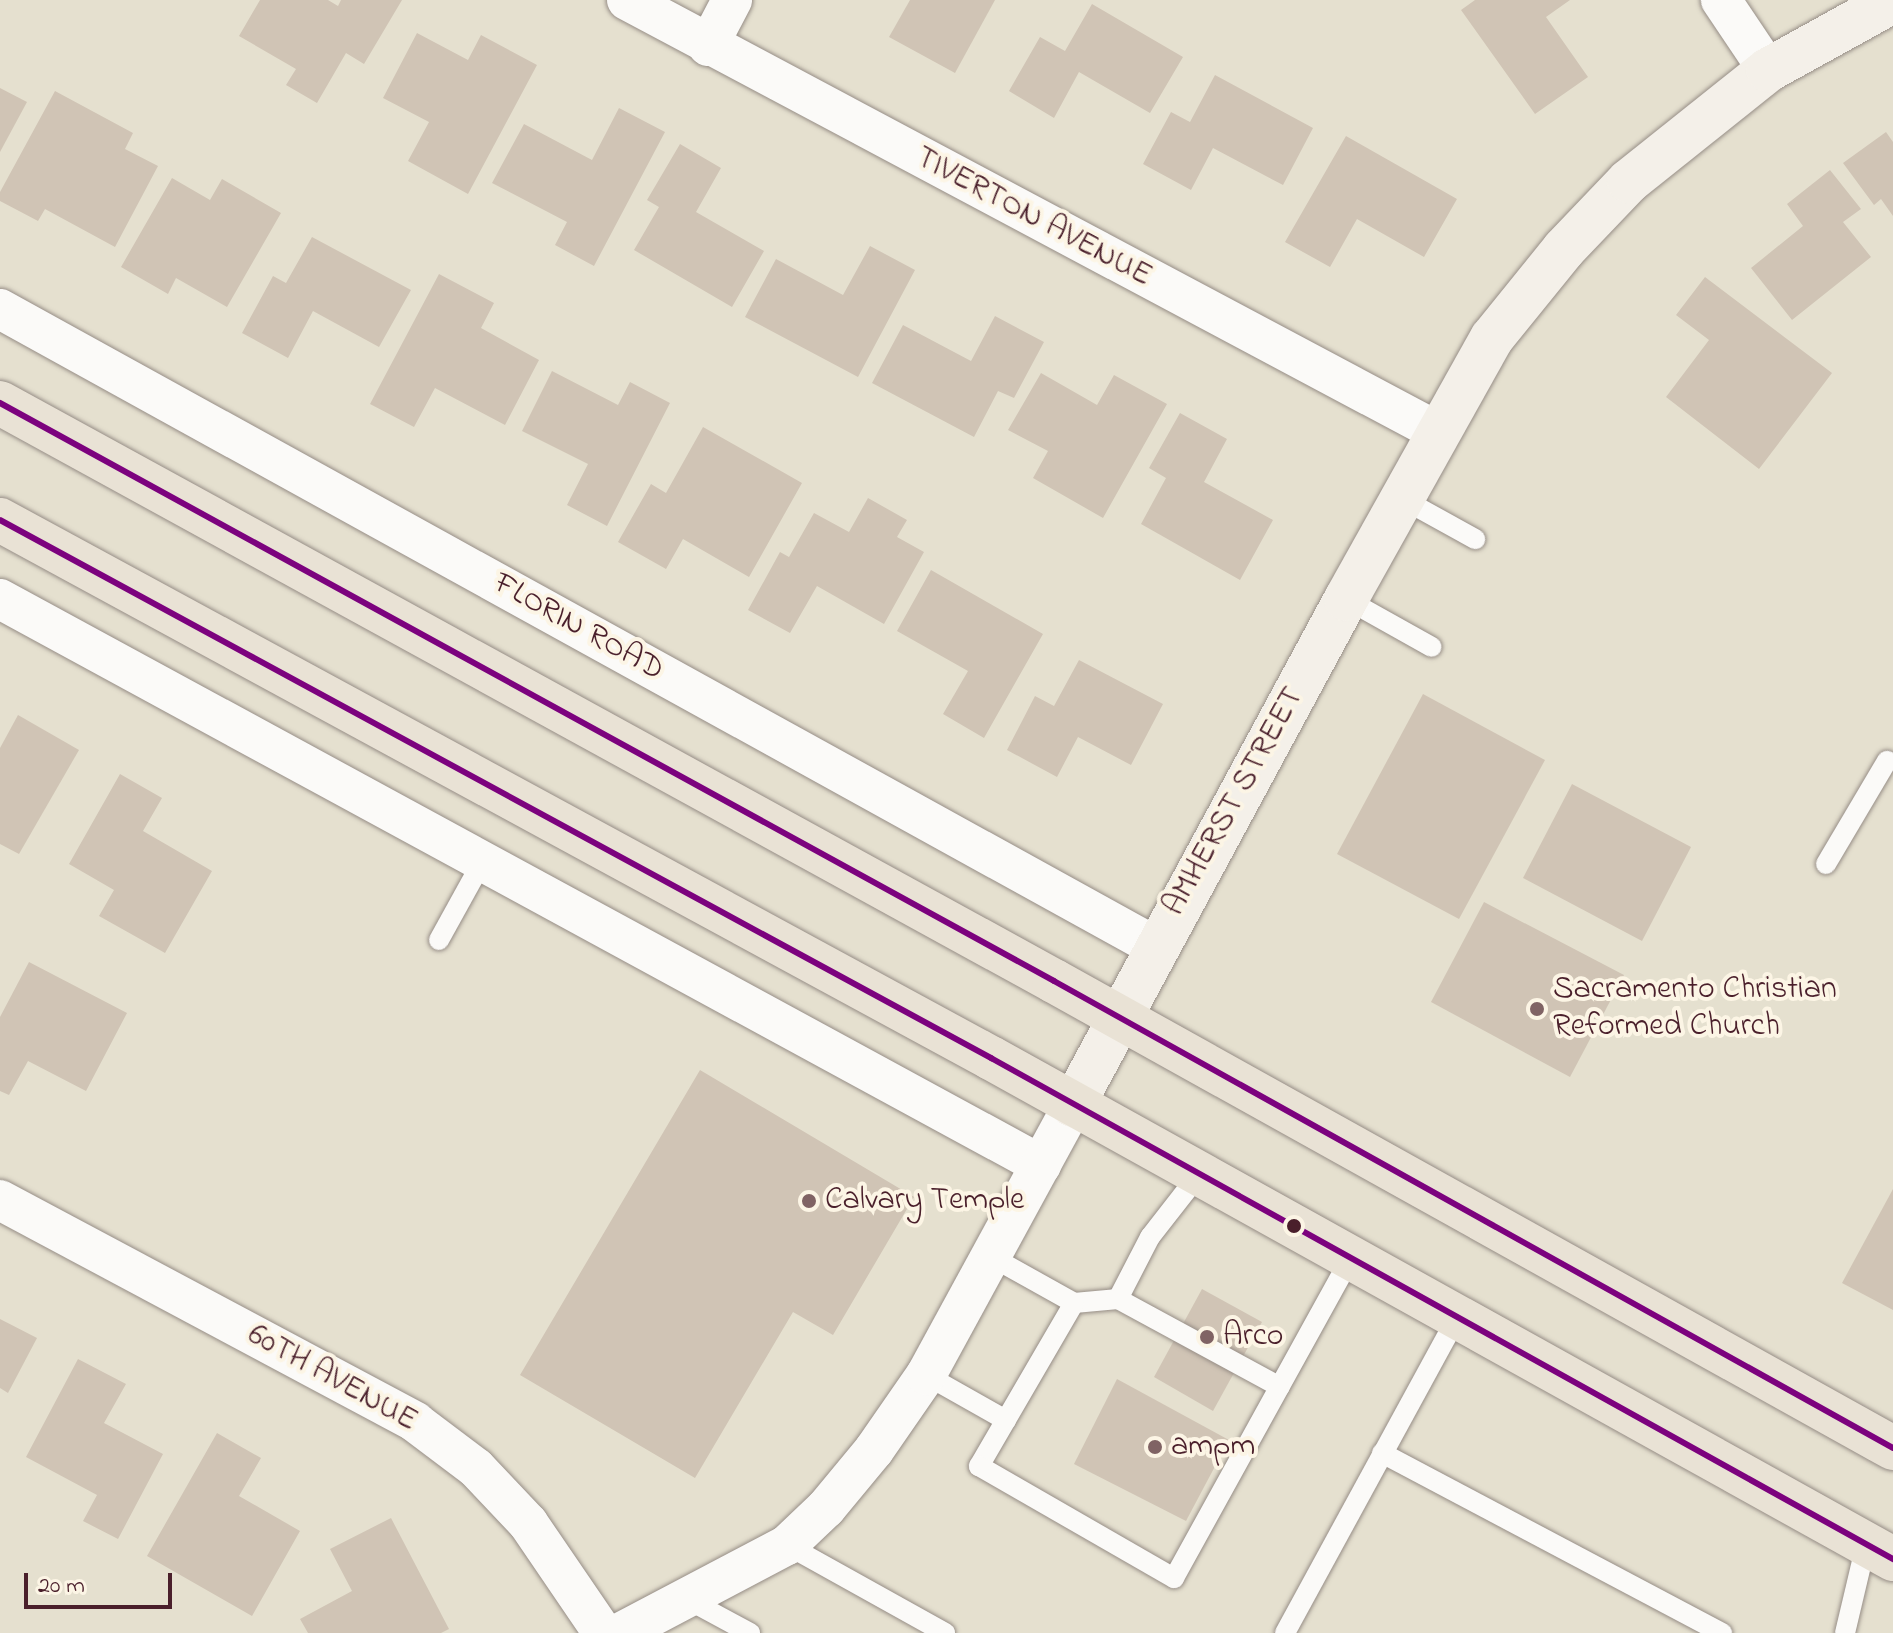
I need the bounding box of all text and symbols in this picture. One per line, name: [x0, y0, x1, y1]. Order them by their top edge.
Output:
street label: TIVERTON AVENUE: [908, 139, 1158, 297]
street label: FLORIN ROAD: [486, 565, 670, 691]
street label: AMHERST STREET: [1156, 681, 1314, 923]
place label: Sacramento Christian Reformed Church: [1553, 972, 1837, 1047]
marker: Sacramento Christian Reformed Church: [1528, 1000, 1546, 1018]
place label: Calvary Temple: [825, 1182, 1024, 1220]
marker: Calvary Temple: [800, 1192, 818, 1210]
unlabelled marker: [1286, 1218, 1302, 1234]
street label: 60TH AVENUE: [240, 1317, 424, 1441]
place label: Arco: [1223, 1318, 1283, 1356]
marker: Arco: [1198, 1328, 1216, 1346]
place label: ampm: [1171, 1428, 1255, 1466]
marker: ampm: [1146, 1438, 1164, 1456]
scale bar: [28, 1557, 176, 1607]
text: 20 m: [38, 1569, 85, 1604]

